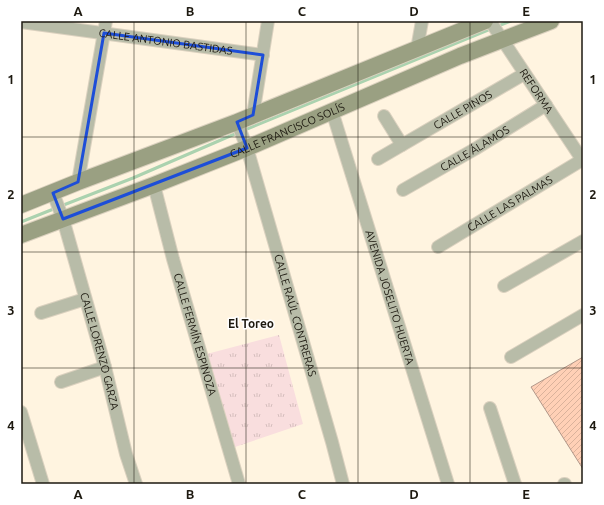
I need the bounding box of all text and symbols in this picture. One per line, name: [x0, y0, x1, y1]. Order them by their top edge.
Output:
text: A: [73, 4, 83, 18]
text: B: [186, 4, 195, 18]
text: C: [298, 4, 307, 18]
text: D: [409, 4, 419, 18]
text: E: [522, 4, 530, 18]
street label: CALLE ANTONIO BASTIDAS: [98, 27, 234, 57]
street label: REFORMA: [517, 66, 556, 116]
text: 1: [7, 72, 15, 86]
text: 1: [589, 72, 597, 86]
street label: CALLE PINOS: [431, 88, 494, 131]
street label: CALLE FRANCISCO SOLÍS: [228, 101, 347, 160]
street label: CALLE ÁLAMOS: [438, 123, 512, 173]
street label: CALLE LAS PALMAS: [465, 173, 555, 234]
text: 2: [7, 187, 15, 201]
text: 2: [589, 187, 597, 201]
street label: AVENIDA JOSELITO HUERTA: [363, 229, 417, 367]
street label: CALLE RAÚL CONTRERAS: [272, 253, 319, 378]
street label: CALLE FERMÍN ESPINOZA: [171, 272, 219, 398]
street label: CALLE LORENZO GARZA: [78, 291, 121, 412]
text: 3: [7, 303, 15, 317]
text: 3: [589, 303, 597, 317]
district label: El Toreo: [228, 317, 274, 330]
text: 4: [7, 418, 15, 432]
text: 4: [589, 418, 597, 432]
text: A: [73, 487, 83, 501]
text: B: [186, 487, 195, 501]
text: C: [298, 487, 307, 501]
text: D: [409, 487, 419, 501]
text: E: [522, 487, 530, 501]

